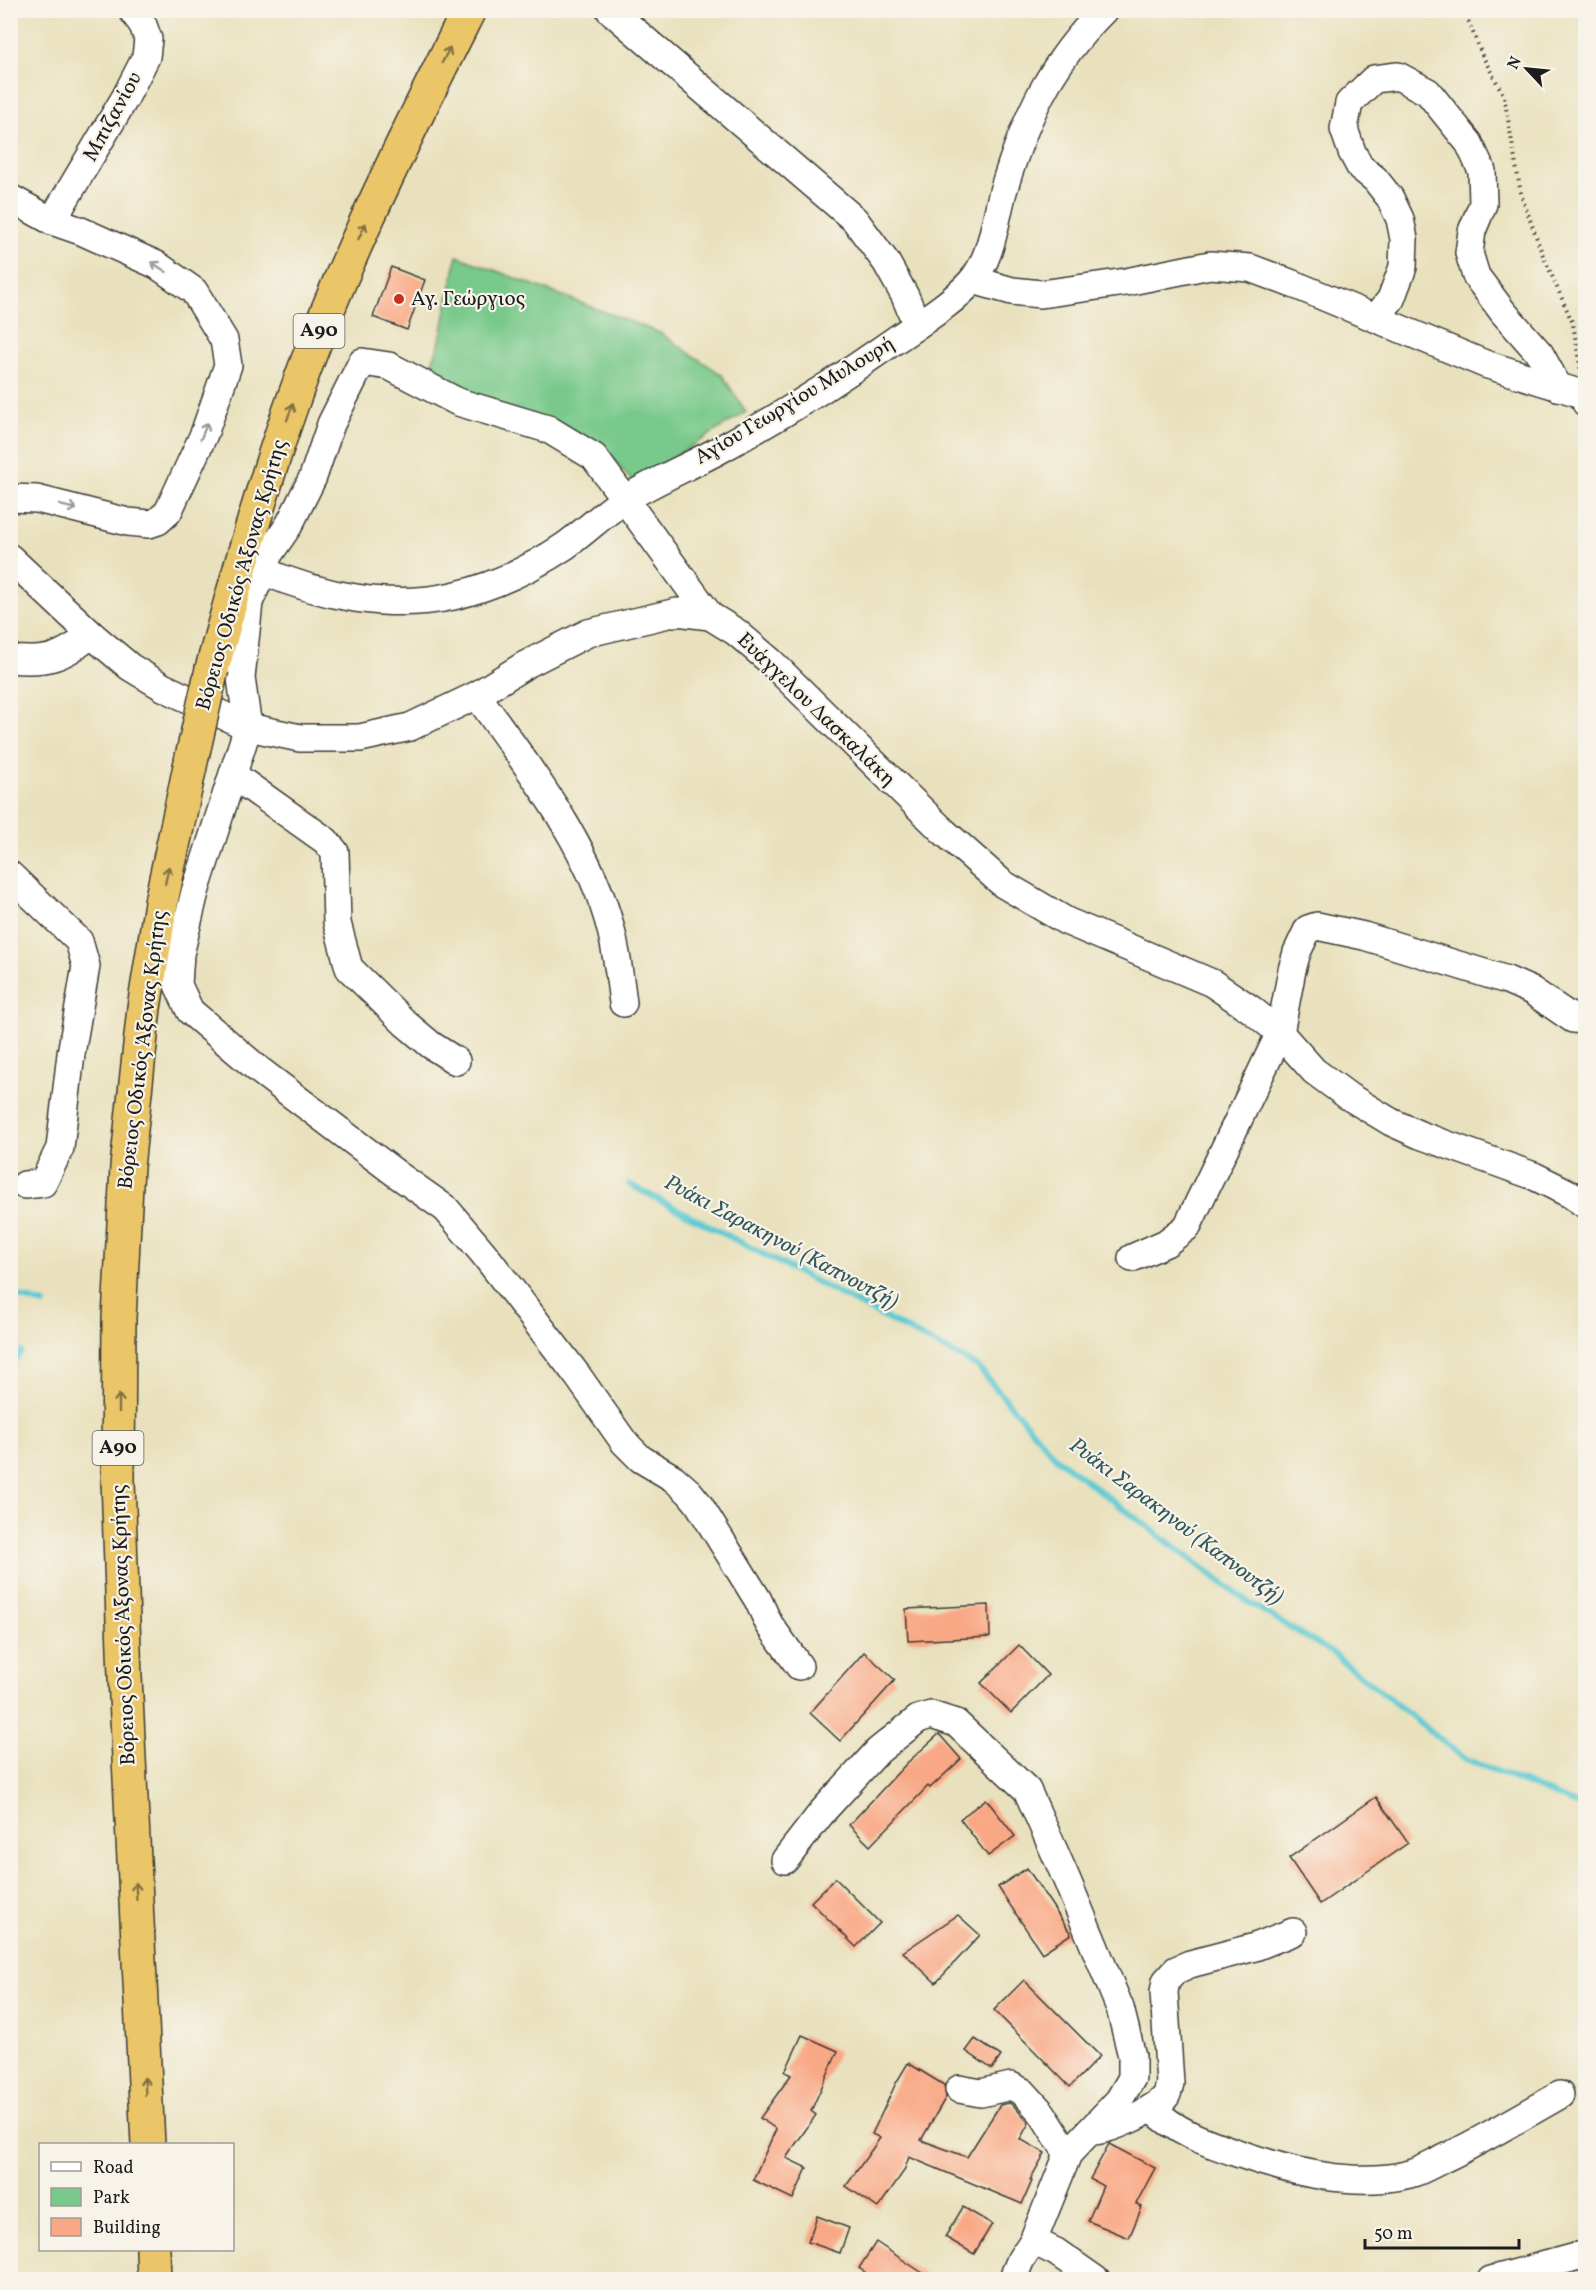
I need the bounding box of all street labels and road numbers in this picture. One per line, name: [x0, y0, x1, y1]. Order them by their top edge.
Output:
street label: Μπιζανίου: [76, 67, 150, 167]
road number: Α90: [294, 314, 344, 348]
street label: Αγίου Γεωργίου Μυλουρή: [690, 330, 900, 472]
street label: Βόρειος Οδικός Άξονας Κρήτης: [189, 436, 295, 714]
street label: Ευάγγελου Δασκαλάκη: [730, 626, 902, 794]
street label: Βόρειος Οδικός Άξονας Κρήτης: [111, 909, 175, 1191]
road number: Α90: [92, 1431, 144, 1465]
street label: Βόρειος Οδικός Άξονας Κρήτης: [105, 1484, 143, 1766]

